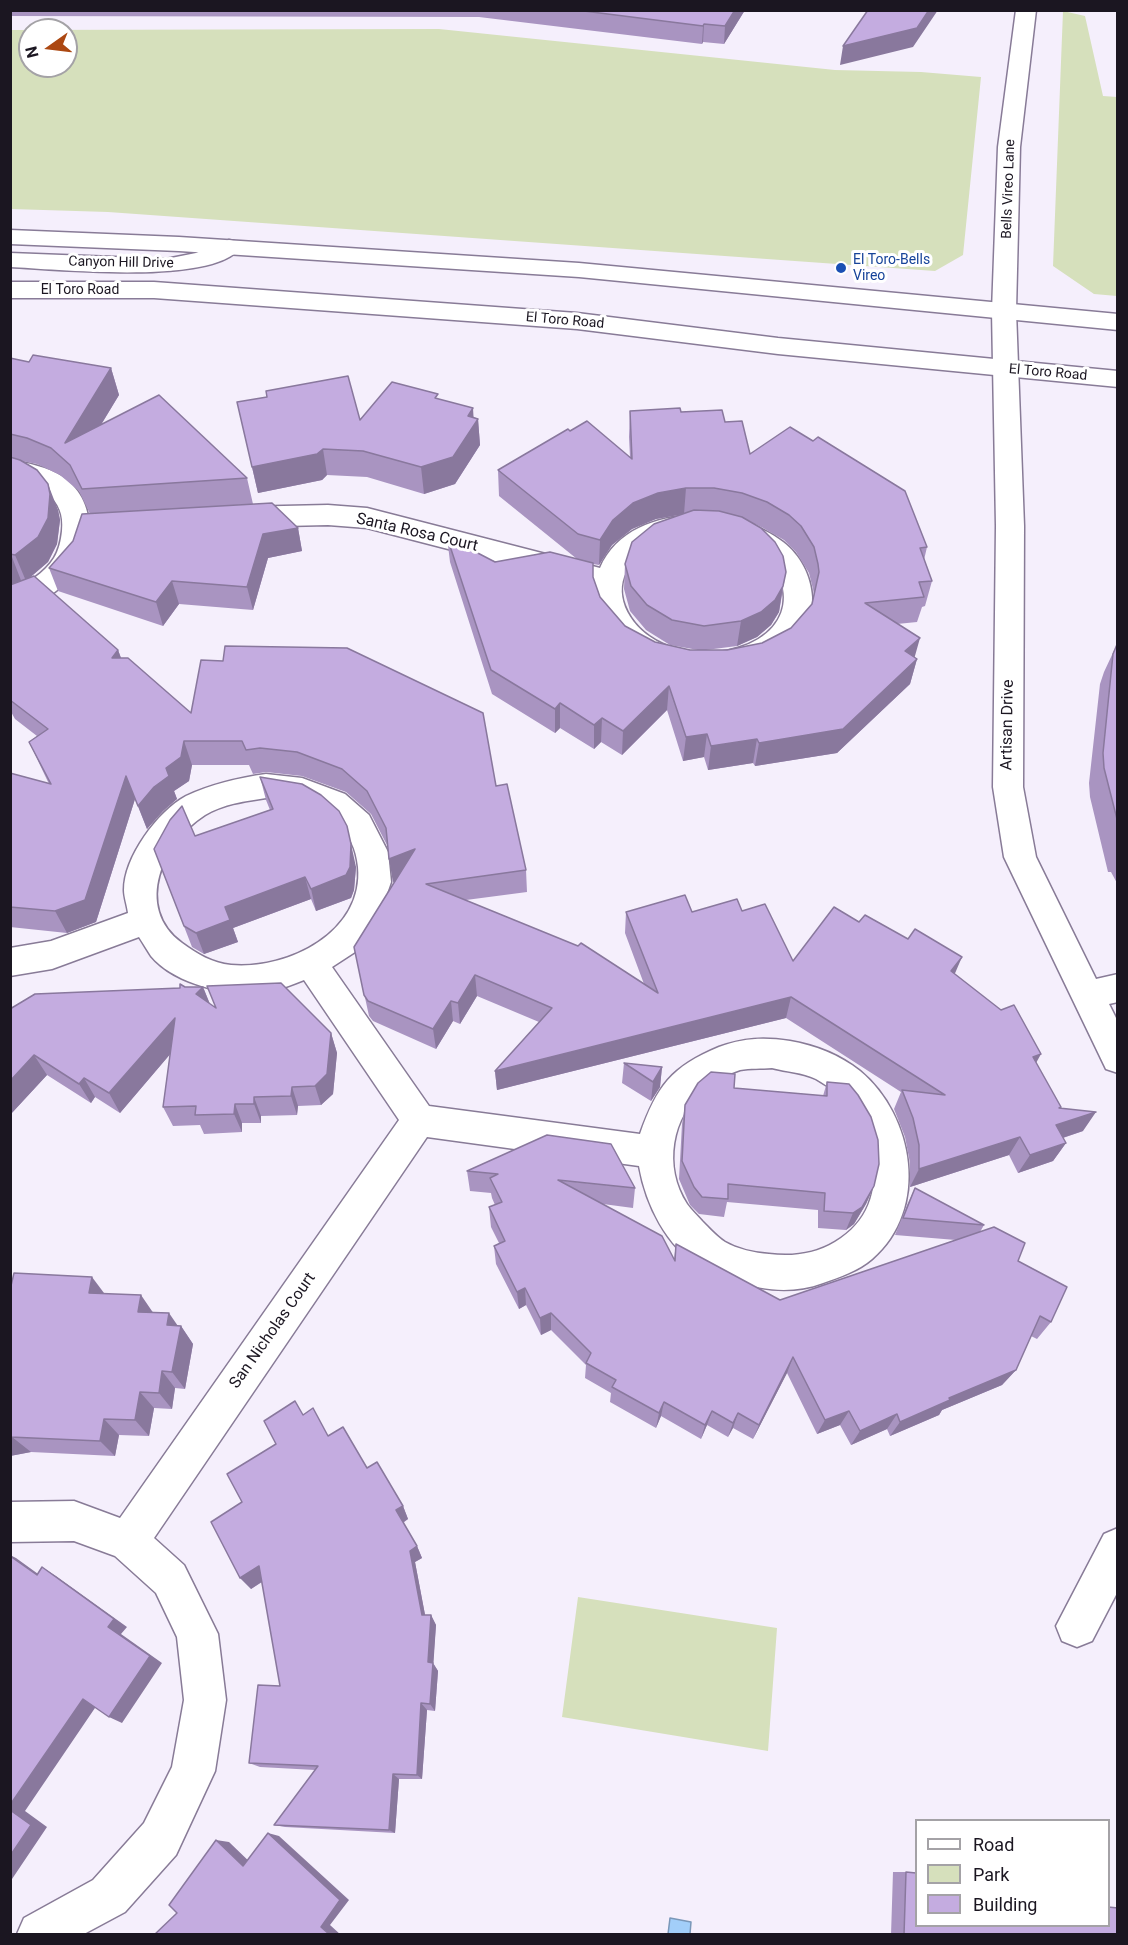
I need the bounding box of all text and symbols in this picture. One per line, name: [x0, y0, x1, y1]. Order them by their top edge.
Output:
north arrow: [18, 18, 78, 78]
text: N: [21, 44, 43, 60]
street label: Bells Vireo Lane: [999, 139, 1019, 239]
place label: El Toro-Bells Vireo: [853, 252, 930, 284]
street label: Canyon Hill Drive: [68, 254, 174, 272]
marker: El Toro-Bells Vireo: [834, 261, 848, 275]
street label: El Toro Road: [41, 282, 119, 298]
street label: El Toro Road: [525, 309, 605, 333]
street label: El Toro Road: [1008, 361, 1088, 385]
street label: Santa Rosa Court: [354, 510, 480, 556]
street label: Artisan Drive: [998, 679, 1018, 771]
street label: San Nicholas Court: [226, 1269, 320, 1393]
legend: [915, 1819, 1110, 1927]
text: Road: [973, 1834, 1014, 1855]
text: Park: [973, 1864, 1009, 1885]
text: Building: [973, 1894, 1037, 1915]

